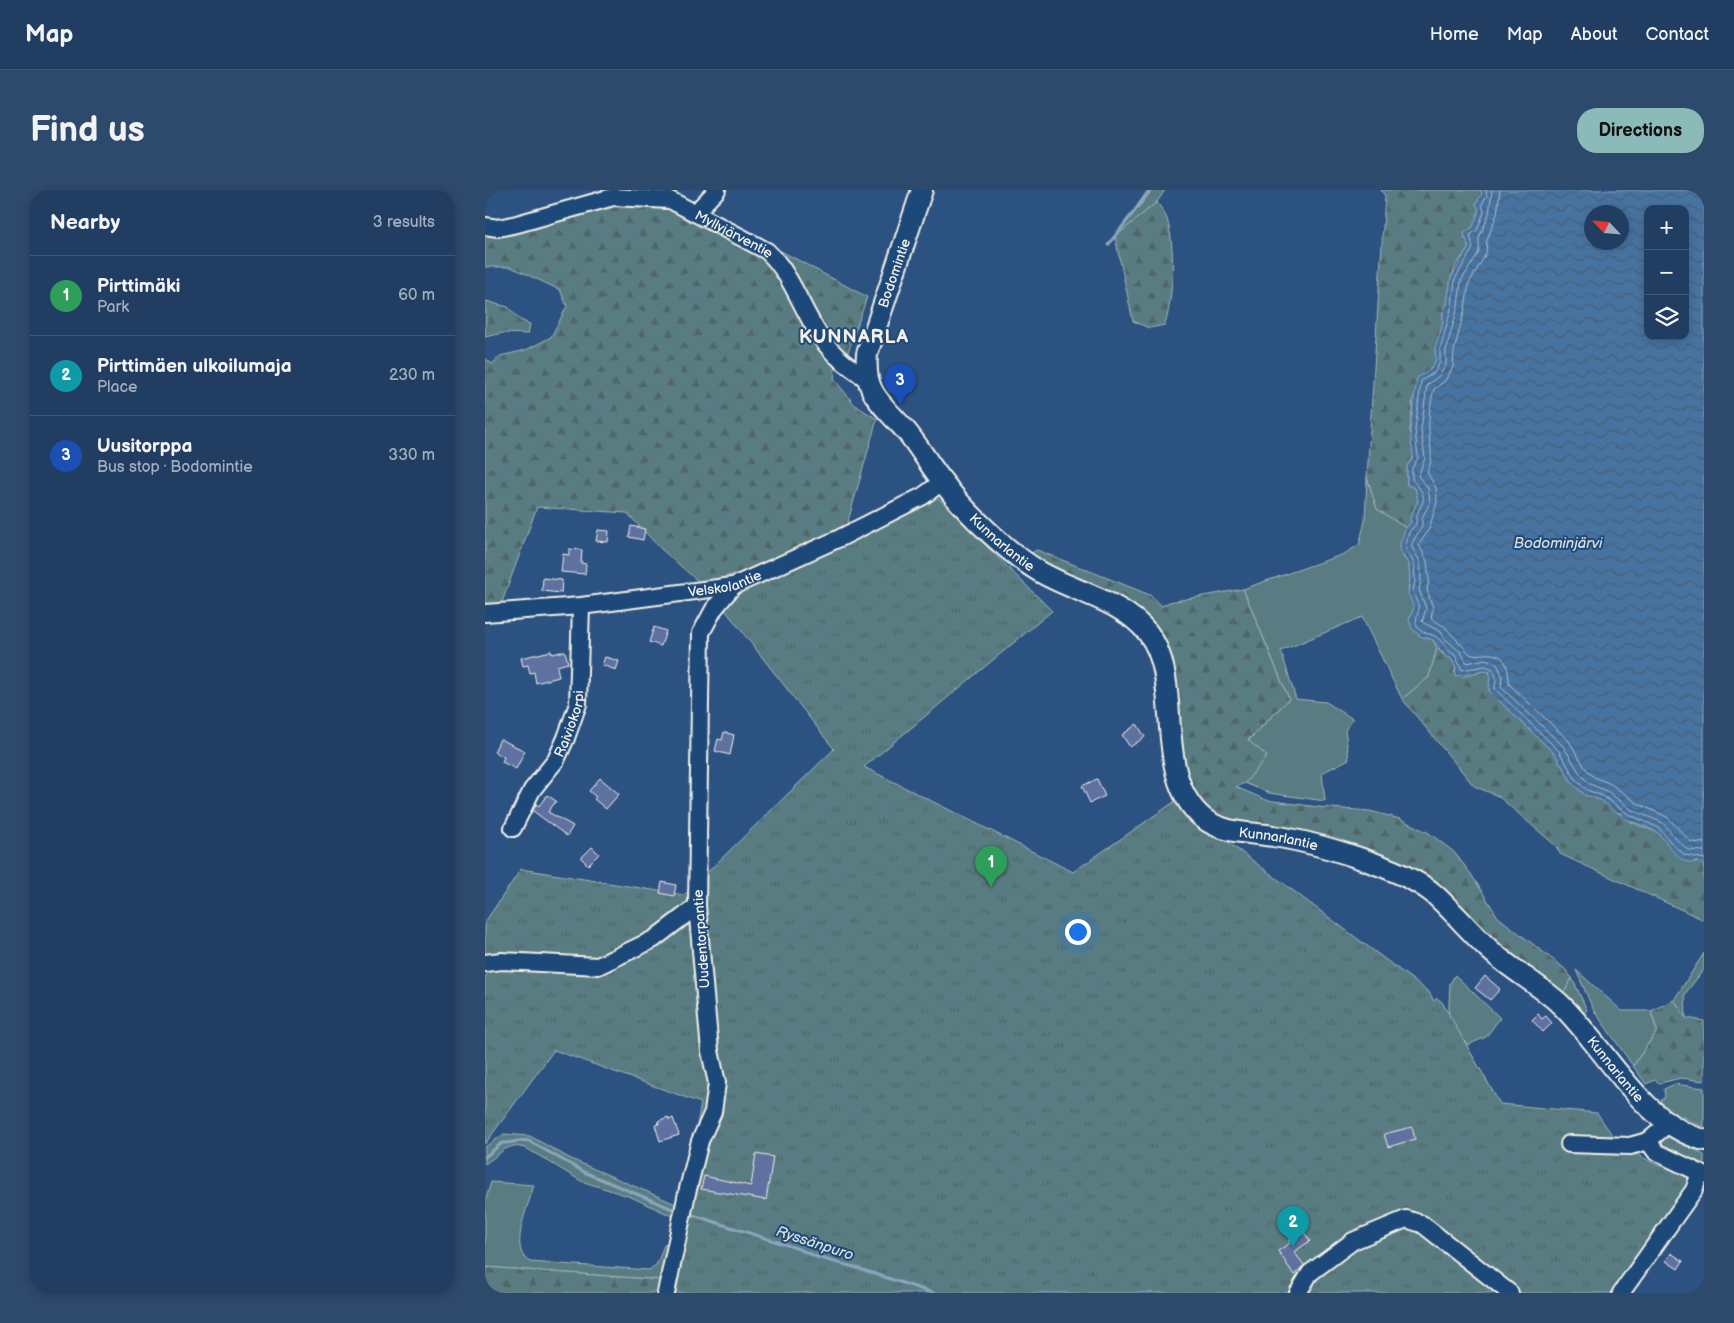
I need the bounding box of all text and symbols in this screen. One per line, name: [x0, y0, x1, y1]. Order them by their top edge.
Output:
text: Map: [25, 20, 73, 49]
text: Home: [1430, 24, 1479, 45]
text: Map: [1507, 24, 1543, 45]
text: About: [1571, 24, 1618, 45]
text: Contact: [1646, 24, 1709, 45]
button: Directions: [1577, 108, 1704, 153]
text: Find us: [30, 109, 145, 152]
north arrow: [1584, 205, 1629, 250]
map controls: [1644, 205, 1689, 340]
button: +: [1644, 205, 1689, 250]
street label: Myllyjärventie: [692, 207, 777, 262]
text: Nearby: [50, 210, 120, 235]
text: 3 results: [373, 213, 435, 232]
street label: Bodomintie: [875, 236, 914, 310]
button: −: [1644, 250, 1689, 295]
text: Pirttimäki: [97, 275, 181, 298]
text: 1: [63, 286, 69, 305]
text: 60 m: [398, 286, 435, 305]
button: layers: [1644, 295, 1689, 340]
text: Park: [97, 298, 129, 317]
district label: KUNNARLA: [799, 326, 909, 349]
text: Pirttimäen ulkoilumaja: [97, 355, 292, 378]
pin: 3: [884, 364, 916, 405]
text: 2: [61, 366, 71, 385]
text: 230 m: [389, 366, 435, 385]
text: Place: [97, 378, 138, 397]
text: Uusitorppa: [97, 435, 192, 458]
text: 3: [61, 446, 71, 465]
text: 330 m: [388, 446, 435, 465]
text: Bus stop · Bodomintie: [97, 458, 253, 477]
street label: Kunnarlantie: [966, 510, 1038, 575]
water label: Bodominjärvi: [1514, 534, 1603, 553]
street label: Velskolantie: [687, 566, 764, 601]
street label: Raiviokorpi: [550, 690, 588, 760]
street label: Kunnarlantie: [1238, 824, 1320, 854]
pin: 1: [975, 846, 1007, 887]
street label: Uudentorpantie: [690, 889, 713, 989]
your location: [1065, 919, 1091, 945]
street label: Kunnarlantie: [1583, 1033, 1647, 1106]
pin: 2: [1277, 1206, 1309, 1247]
water label: Ryssänpuro: [774, 1222, 856, 1265]

